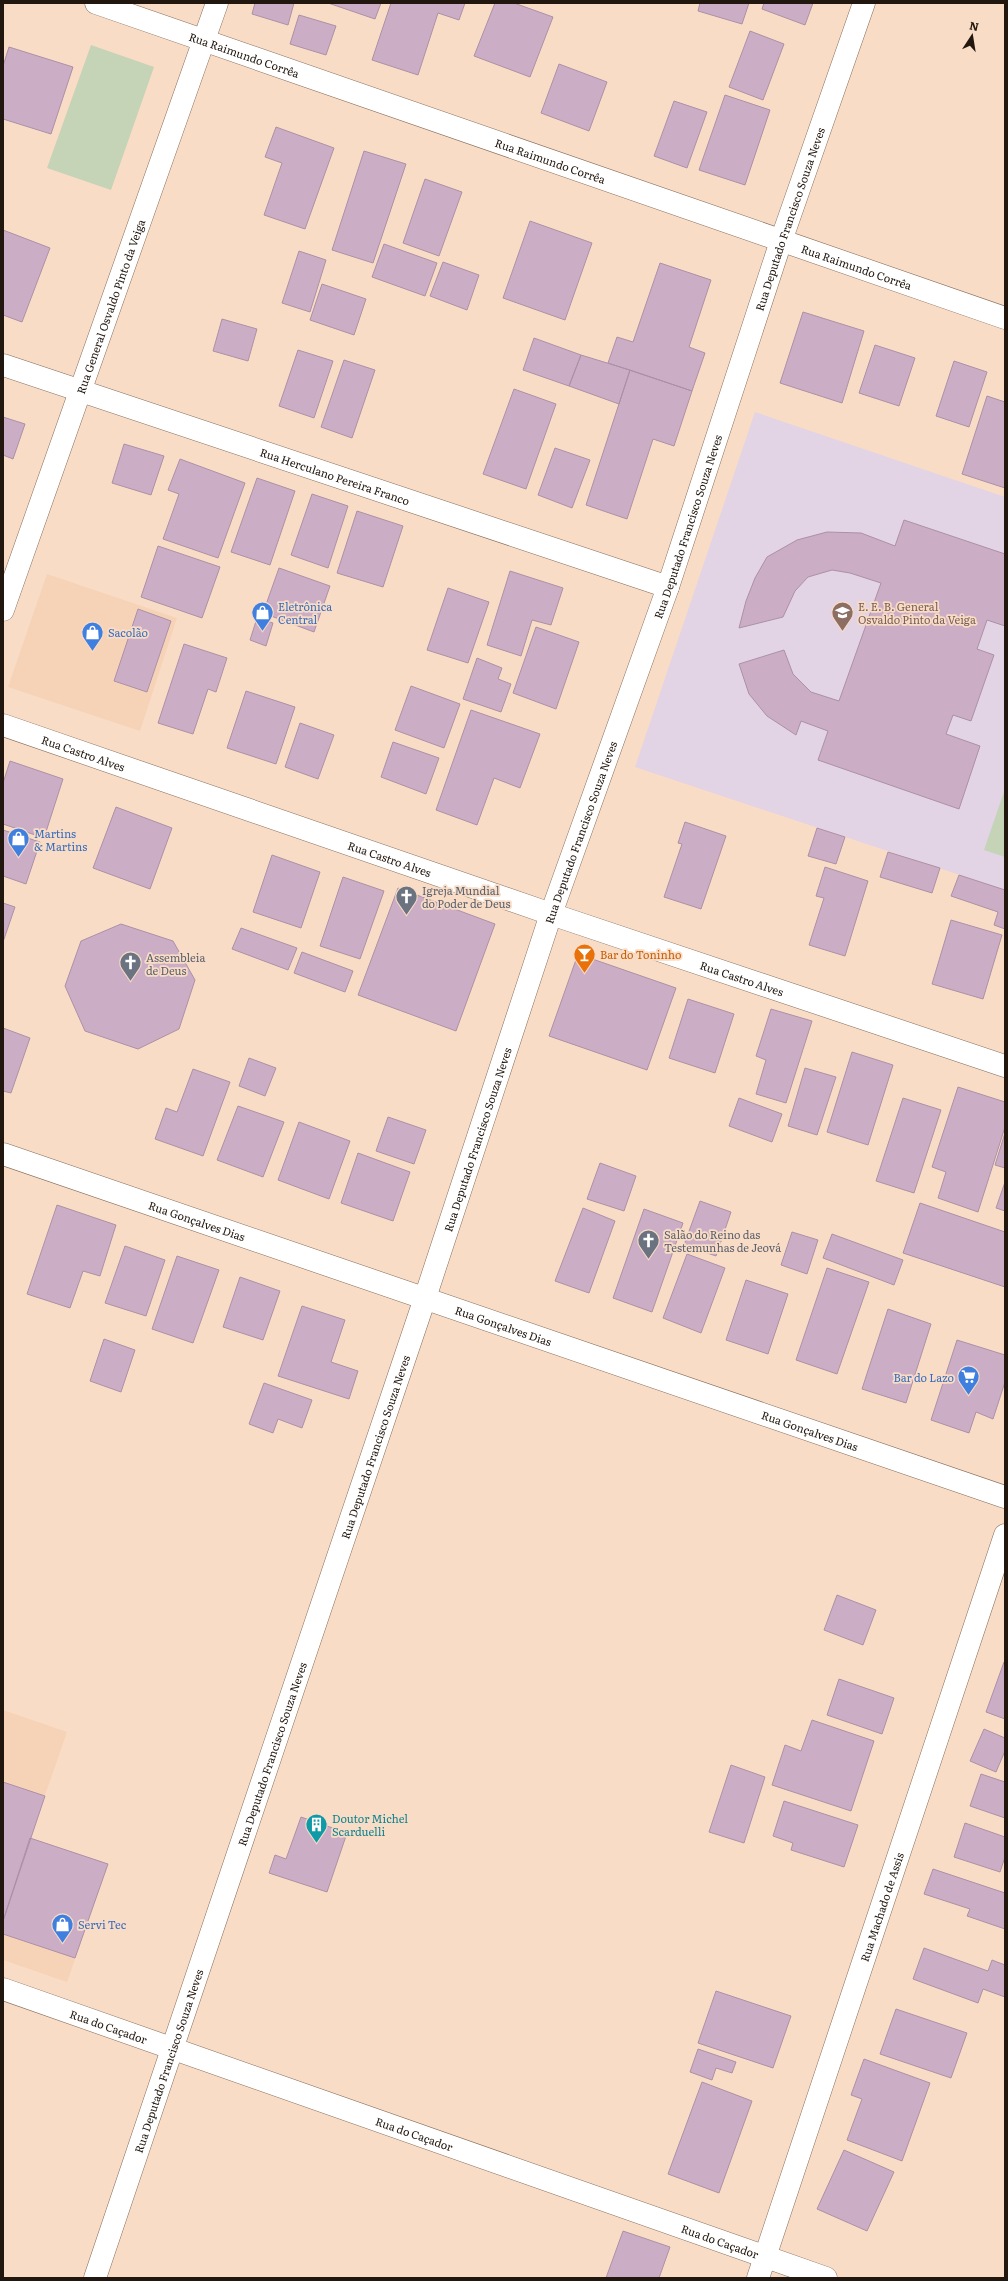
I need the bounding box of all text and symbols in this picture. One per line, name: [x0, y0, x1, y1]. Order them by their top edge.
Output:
north arrow: [952, 16, 992, 56]
text: N: [968, 16, 980, 34]
street label: Rua Raimundo Corrêa: [187, 28, 302, 81]
street label: Rua Deputado Francisco Souza Neves: [751, 125, 828, 313]
street label: Rua Raimundo Corrêa: [493, 134, 608, 187]
street label: Rua General Osvaldo Pinto da Veiga: [72, 217, 148, 396]
street label: Rua Raimundo Corrêa: [799, 240, 914, 293]
street label: Rua Deputado Francisco Souza Neves: [649, 432, 725, 621]
street label: Rua Herculano Pereira Franco: [258, 443, 412, 508]
place label: Eletrônica Central: [278, 598, 332, 627]
place label: E. E. B. General Osvaldo Pinto da Veiga: [858, 598, 976, 627]
shop icon: Eletrônica Central: [249, 599, 275, 632]
school or university icon: E. E. B. General Osvaldo Pinto da Veiga: [830, 599, 856, 632]
shop icon: Sacolão: [80, 619, 106, 652]
place label: Sacolão: [108, 624, 148, 640]
street label: Rua Castro Alves: [40, 731, 127, 774]
street label: Rua Deputado Francisco Souza Neves: [540, 739, 620, 926]
place label: Martins & Martins: [34, 825, 87, 854]
shop icon: Martins & Martins: [6, 826, 32, 859]
street label: Rua Castro Alves: [346, 837, 433, 880]
place label: Igreja Mundial do Poder de Deus: [422, 882, 511, 911]
church icon: Igreja Mundial do Poder de Deus: [393, 883, 419, 916]
bar icon: Bar do Toninho: [572, 941, 598, 974]
place label: Bar do Toninho: [600, 946, 681, 962]
place label: Assembleia de Deus: [146, 949, 205, 978]
church icon: Assembleia de Deus: [117, 950, 143, 983]
street label: Rua Castro Alves: [698, 957, 786, 999]
street label: Rua Deputado Francisco Souza Neves: [439, 1045, 515, 1234]
street label: Rua Gonçalves Dias: [147, 1196, 247, 1244]
place label: Salão do Reino das Testemunhas de Jeová: [664, 1226, 781, 1255]
church icon: Salão do Reino das Testemunhas de Jeová: [635, 1227, 661, 1260]
street label: Rua Gonçalves Dias: [453, 1301, 554, 1349]
street label: Rua Deputado Francisco Souza Neves: [336, 1353, 413, 1541]
supermarket icon: Bar do Lazo: [956, 1364, 982, 1397]
place label: Bar do Lazo: [894, 1369, 954, 1385]
street label: Rua Gonçalves Dias: [760, 1406, 860, 1454]
street label: Rua Deputado Francisco Souza Neves: [233, 1660, 310, 1848]
place label: Doutor Michel Scarduelli: [332, 1810, 408, 1839]
building icon: Doutor Michel Scarduelli: [304, 1811, 330, 1844]
street label: Rua Machado de Assis: [856, 1850, 907, 1964]
shop icon: Servi Tec: [49, 1911, 75, 1944]
place label: Servi Tec: [78, 1916, 127, 1932]
street label: Rua Deputado Francisco Souza Neves: [130, 1967, 206, 2155]
street label: Rua do Caçador: [68, 2005, 150, 2047]
street label: Rua do Caçador: [374, 2113, 456, 2155]
street label: Rua do Caçador: [679, 2220, 762, 2262]

